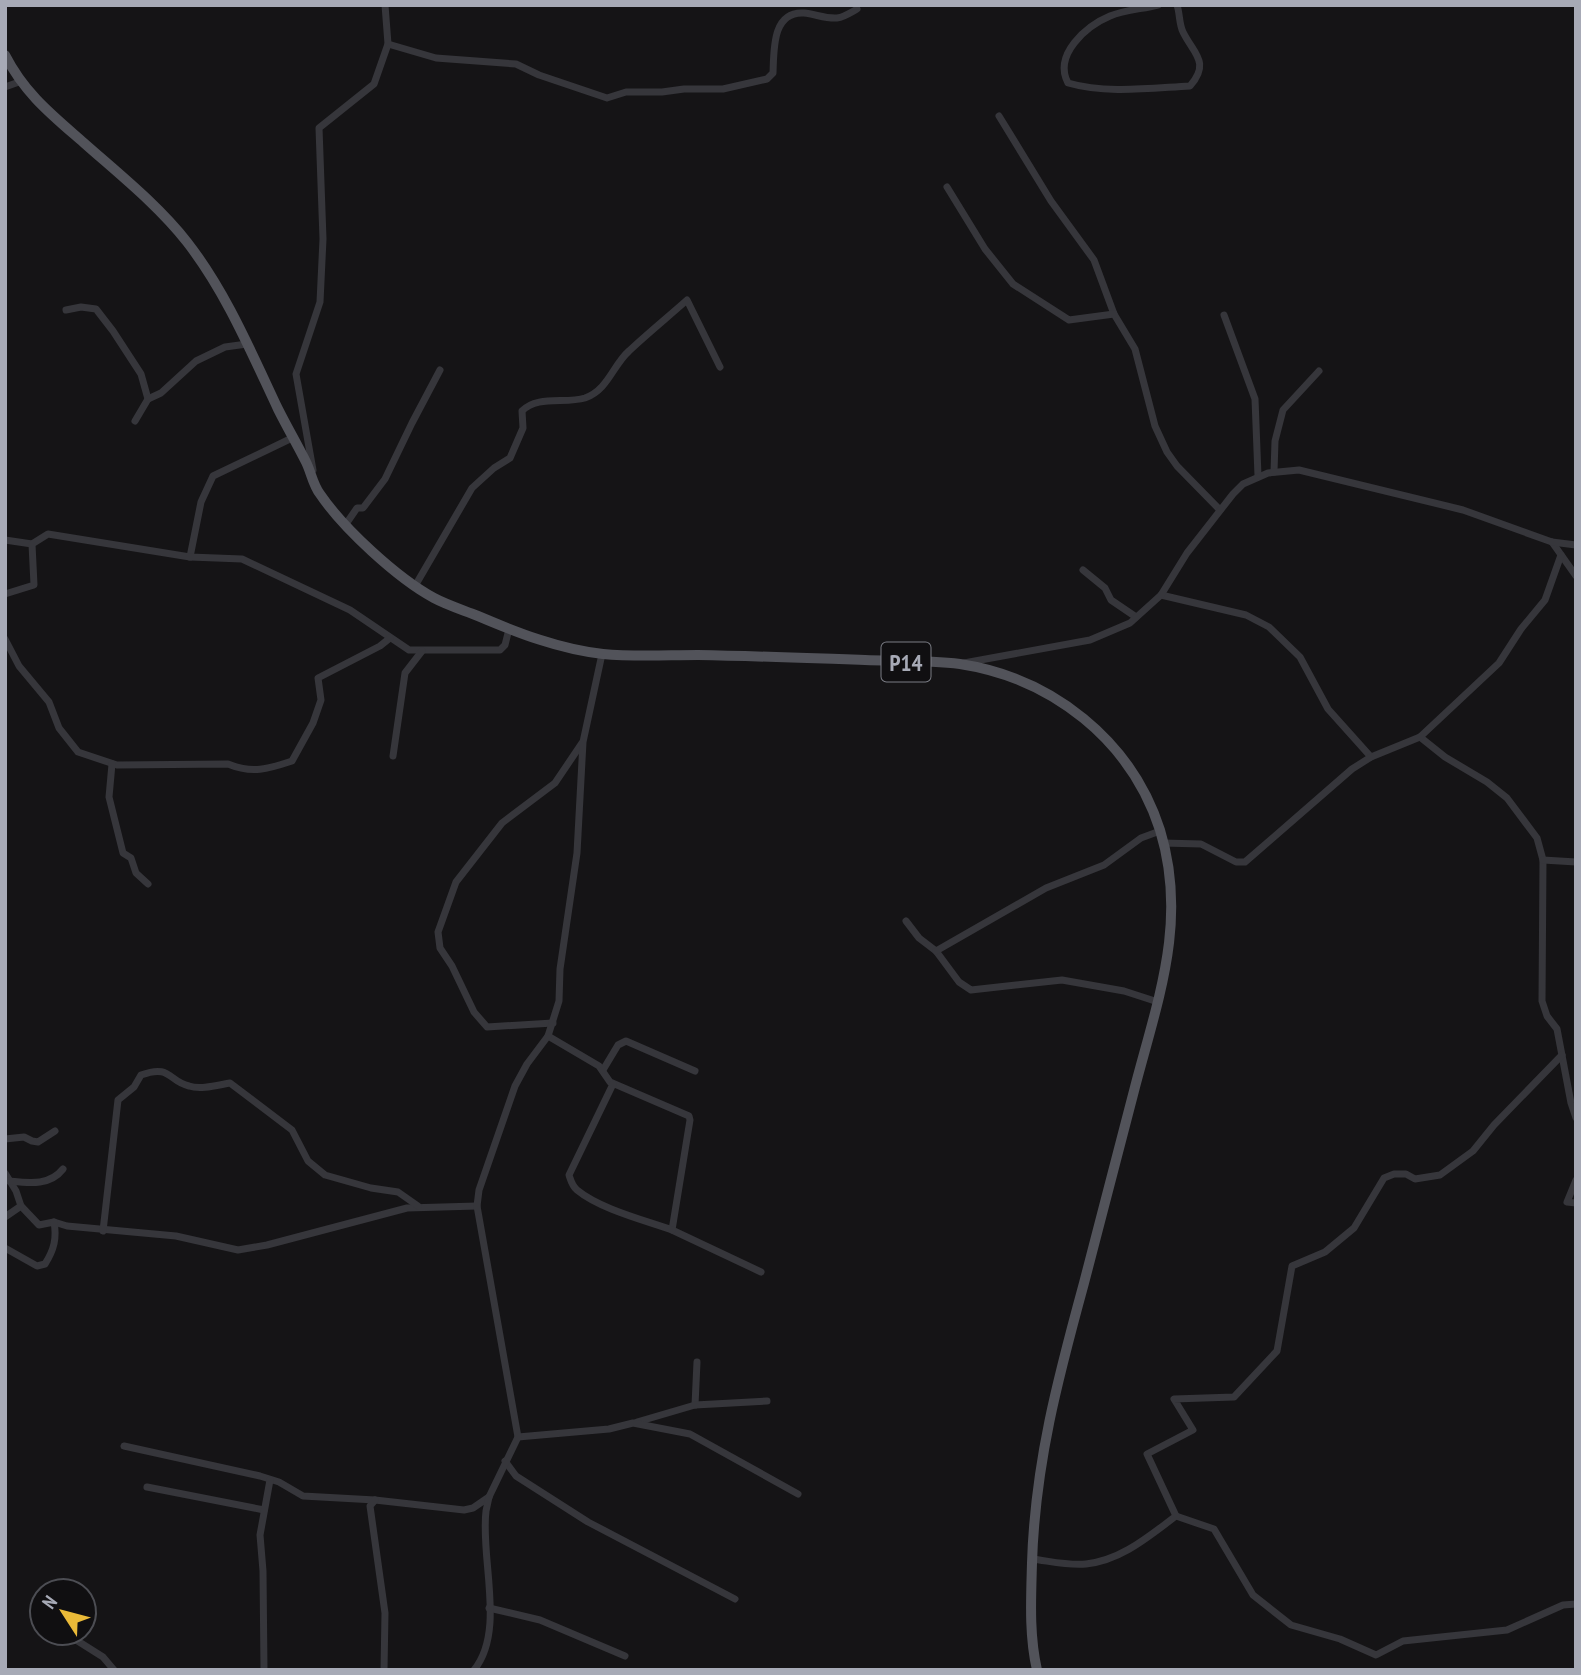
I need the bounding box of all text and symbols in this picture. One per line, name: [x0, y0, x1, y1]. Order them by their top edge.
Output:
road number: P14: [881, 642, 930, 682]
north arrow: [28, 1577, 98, 1647]
text: N: [37, 1591, 62, 1613]

